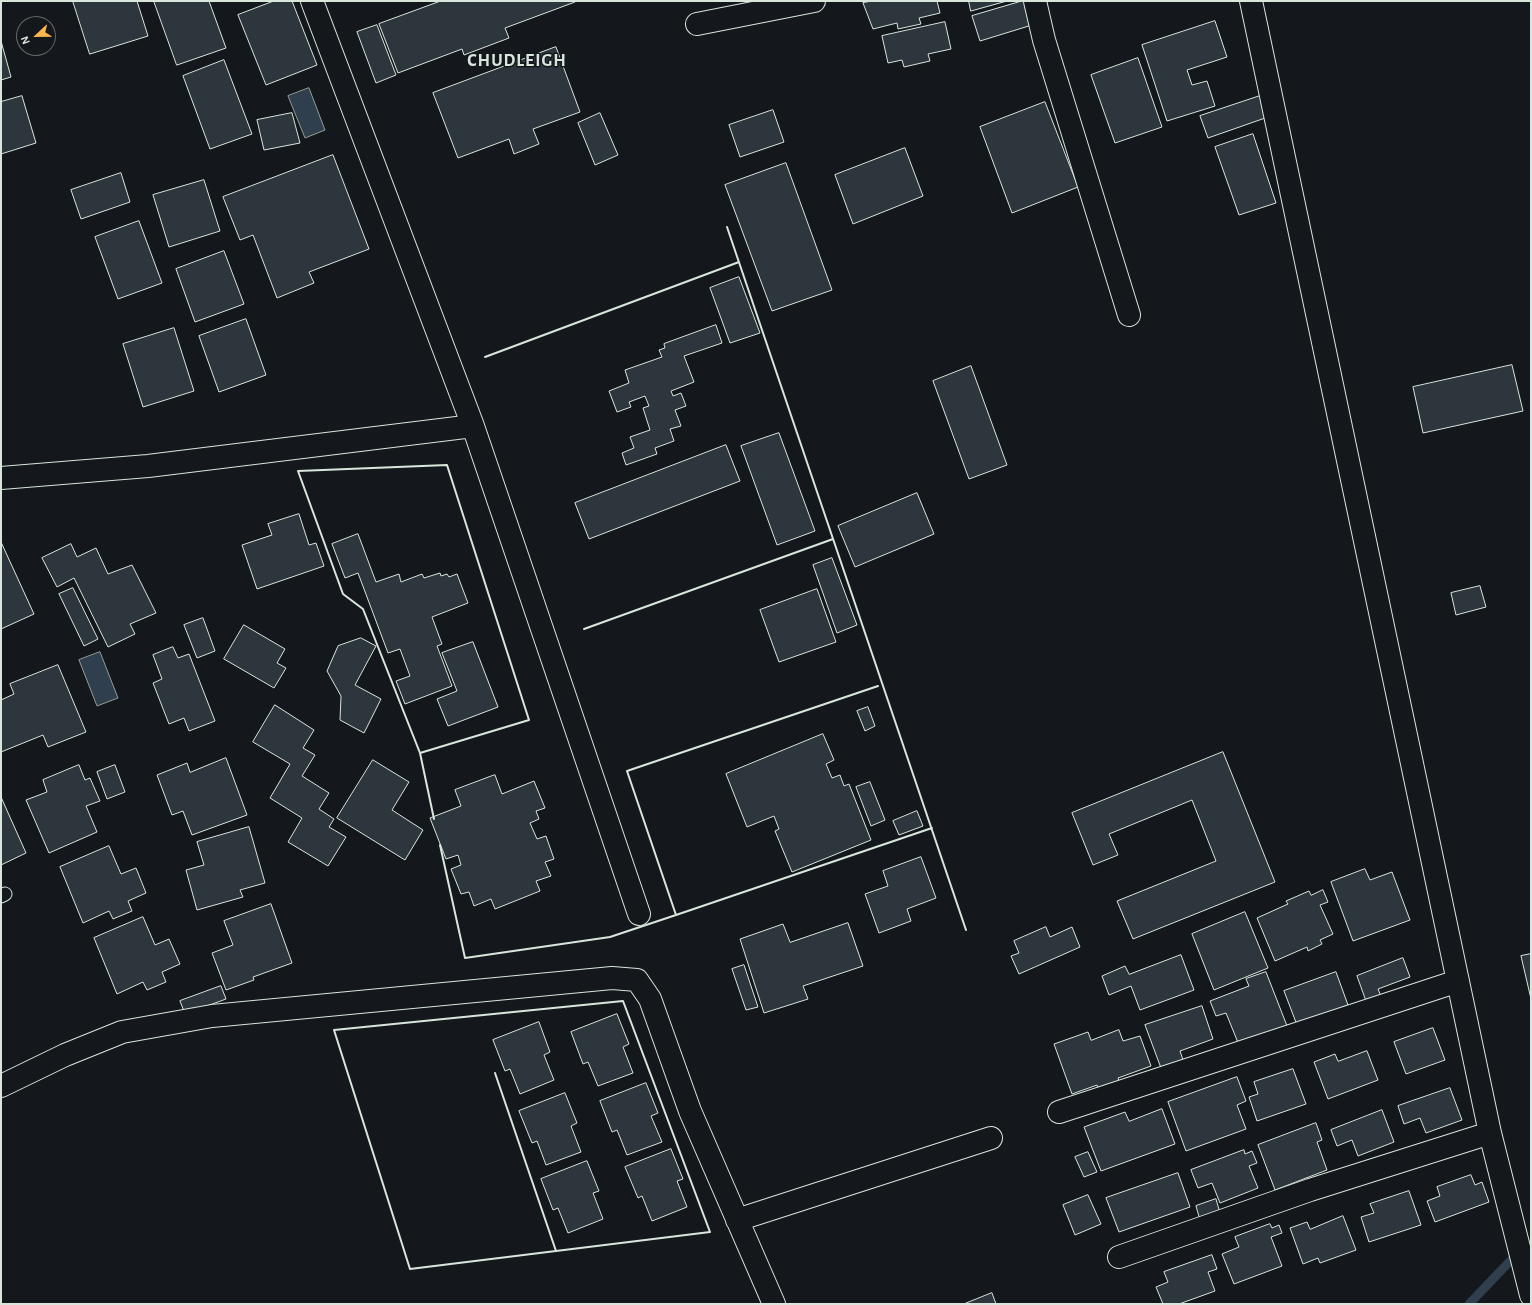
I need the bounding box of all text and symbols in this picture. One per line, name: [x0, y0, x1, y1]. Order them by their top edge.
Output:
north arrow: [16, 16, 56, 56]
text: N: [19, 35, 32, 46]
district label: CHUDLEIGH: [467, 50, 567, 72]

